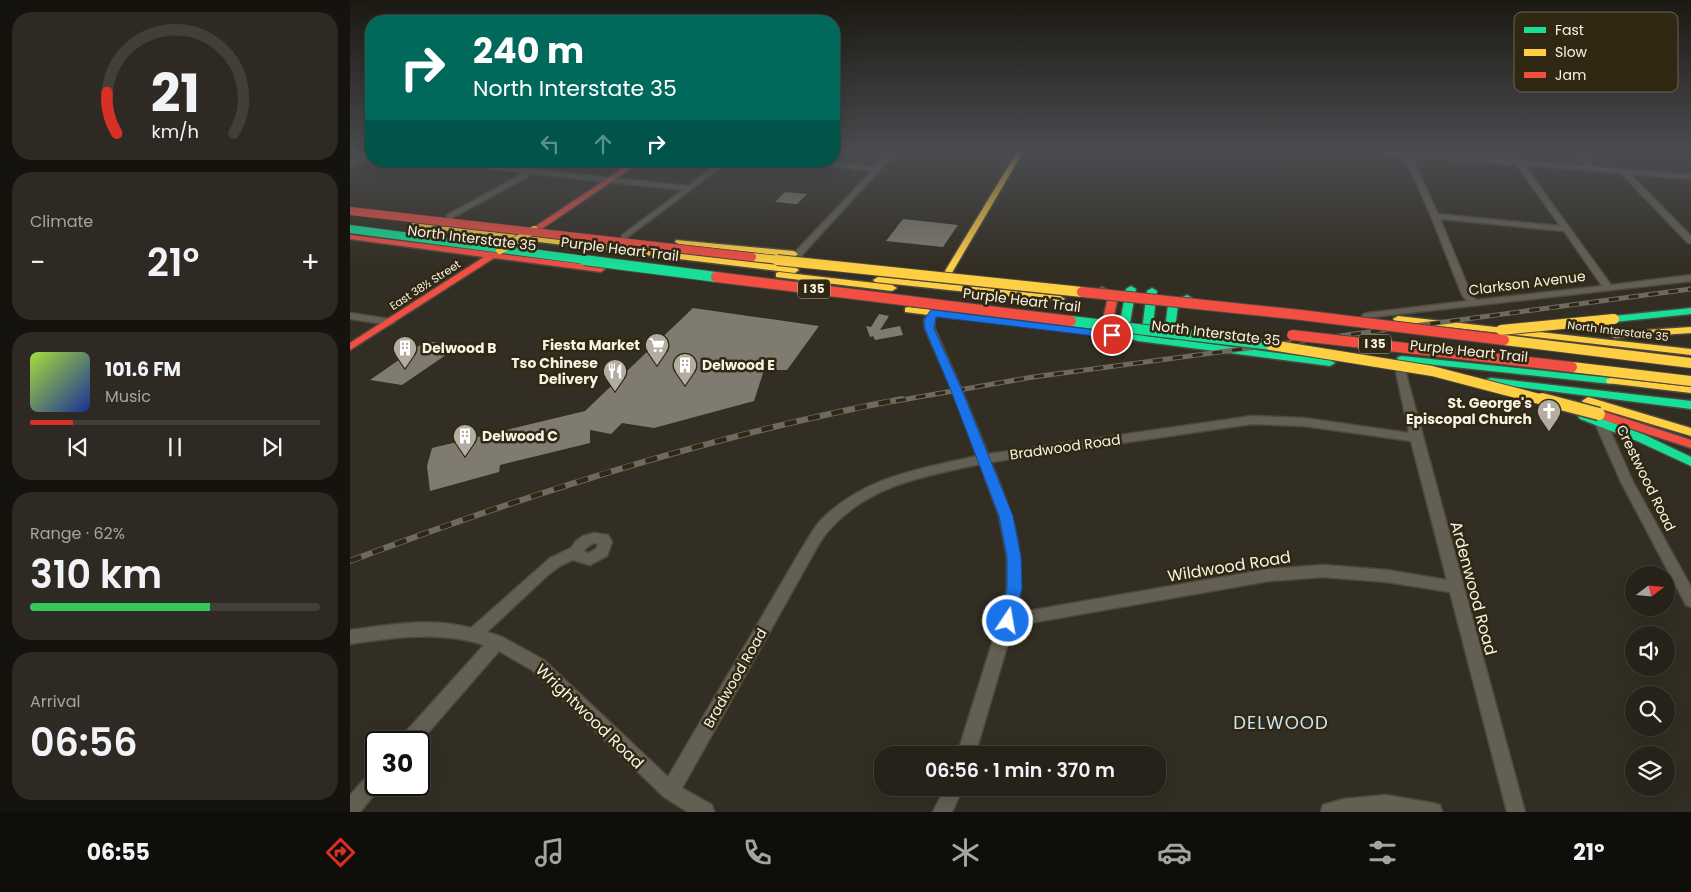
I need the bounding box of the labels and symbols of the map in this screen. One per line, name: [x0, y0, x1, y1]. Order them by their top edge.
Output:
legend: [1514, 12, 1678, 92]
text: Fast: [1555, 20, 1584, 40]
text: Slow: [1555, 42, 1588, 62]
text: Jam: [1555, 65, 1586, 85]
street label: North Interstate 35: [406, 220, 538, 256]
street label: Purple Heart Trail: [560, 232, 680, 266]
street label: East 38½ Street: [386, 256, 464, 314]
street label: Clarkson Avenue: [1467, 266, 1587, 300]
road number: I 35: [798, 280, 830, 298]
street label: Purple Heart Trail: [962, 283, 1082, 317]
pin: [1091, 314, 1133, 356]
street label: North Interstate 35: [1150, 315, 1282, 351]
street label: North Interstate 35: [1566, 317, 1670, 345]
supermarket icon: Fiesta Market: [644, 332, 670, 366]
road number: I 35: [1359, 334, 1391, 354]
building icon: Delwood B: [392, 335, 418, 369]
place label: Fiesta Market: [542, 335, 640, 355]
street label: Purple Heart Trail: [1409, 335, 1529, 367]
place label: Delwood B: [422, 338, 497, 358]
building icon: Delwood E: [672, 352, 698, 386]
place label: Tso Chinese Delivery: [511, 353, 598, 389]
place label: Delwood E: [702, 355, 775, 375]
restaurant icon: Tso Chinese Delivery: [602, 358, 628, 392]
place label: St. George's Episcopal Church: [1406, 393, 1532, 429]
church icon: St. George's Episcopal Church: [1536, 398, 1562, 432]
street label: Crestwood Road: [1612, 421, 1680, 535]
building icon: Delwood C: [452, 423, 478, 457]
place label: Delwood C: [482, 426, 558, 446]
street label: Bradwood Road: [1008, 429, 1122, 465]
street label: Ardenwood Road: [1445, 518, 1502, 658]
street label: Wildwood Road: [1166, 545, 1292, 588]
north arrow: [1625, 566, 1675, 616]
position arrow: [981, 594, 1033, 646]
street label: Bradwood Road: [698, 625, 772, 731]
street label: Wrightwood Road: [530, 659, 649, 774]
district label: DELWOOD: [1233, 710, 1329, 735]
speed limit sign: 30: [365, 731, 430, 796]

